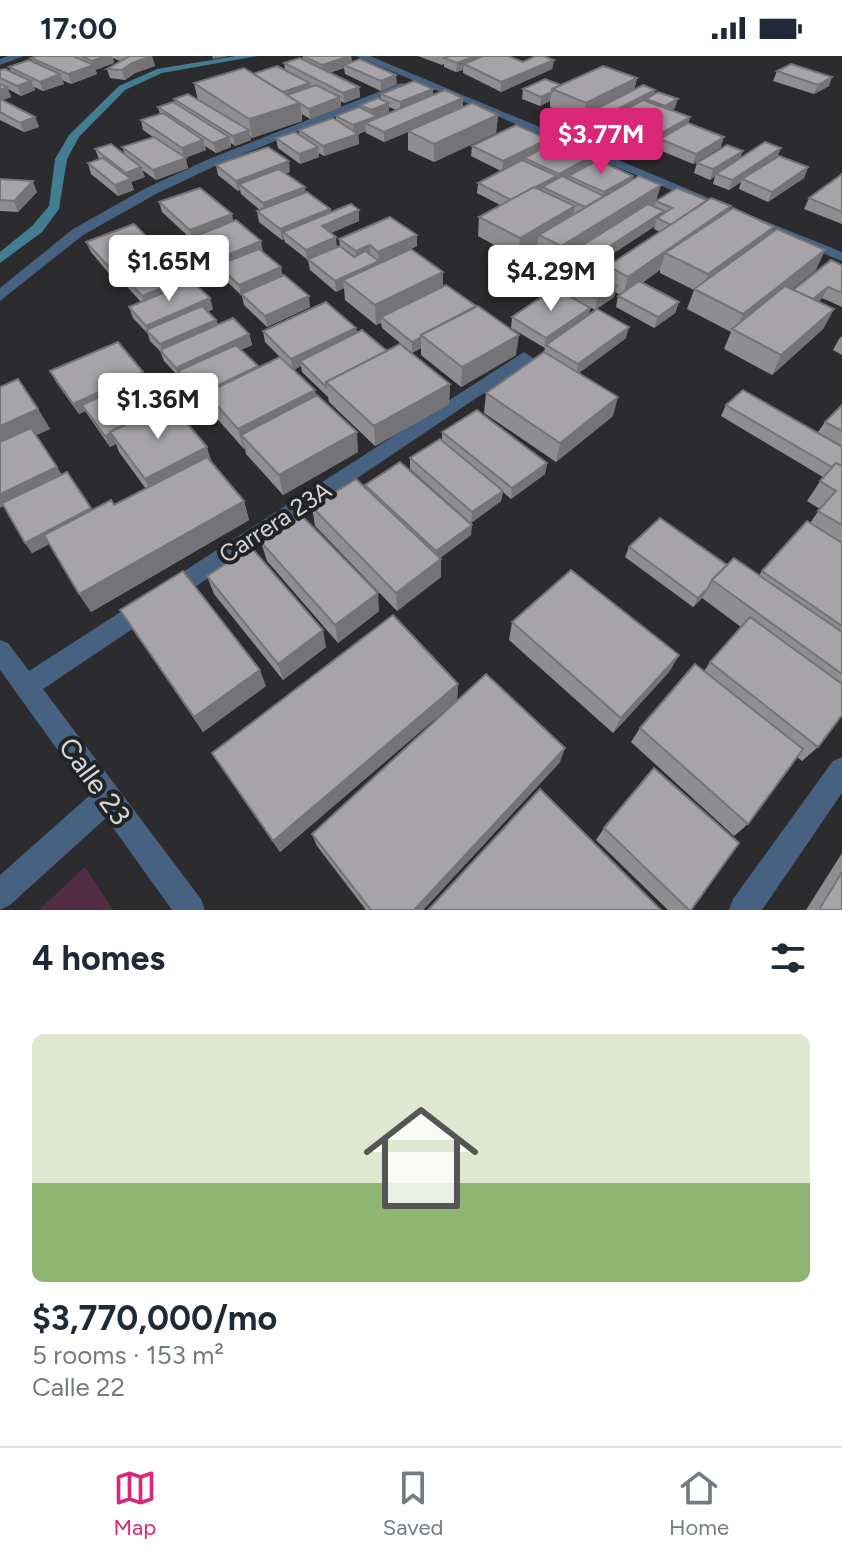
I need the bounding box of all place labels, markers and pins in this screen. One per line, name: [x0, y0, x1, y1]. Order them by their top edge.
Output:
pin: $3.77M: [536, 108, 666, 176]
pin: $1.65M: [104, 235, 234, 303]
pin: $4.29M: [486, 245, 616, 313]
pin: $1.36M: [93, 373, 223, 441]

